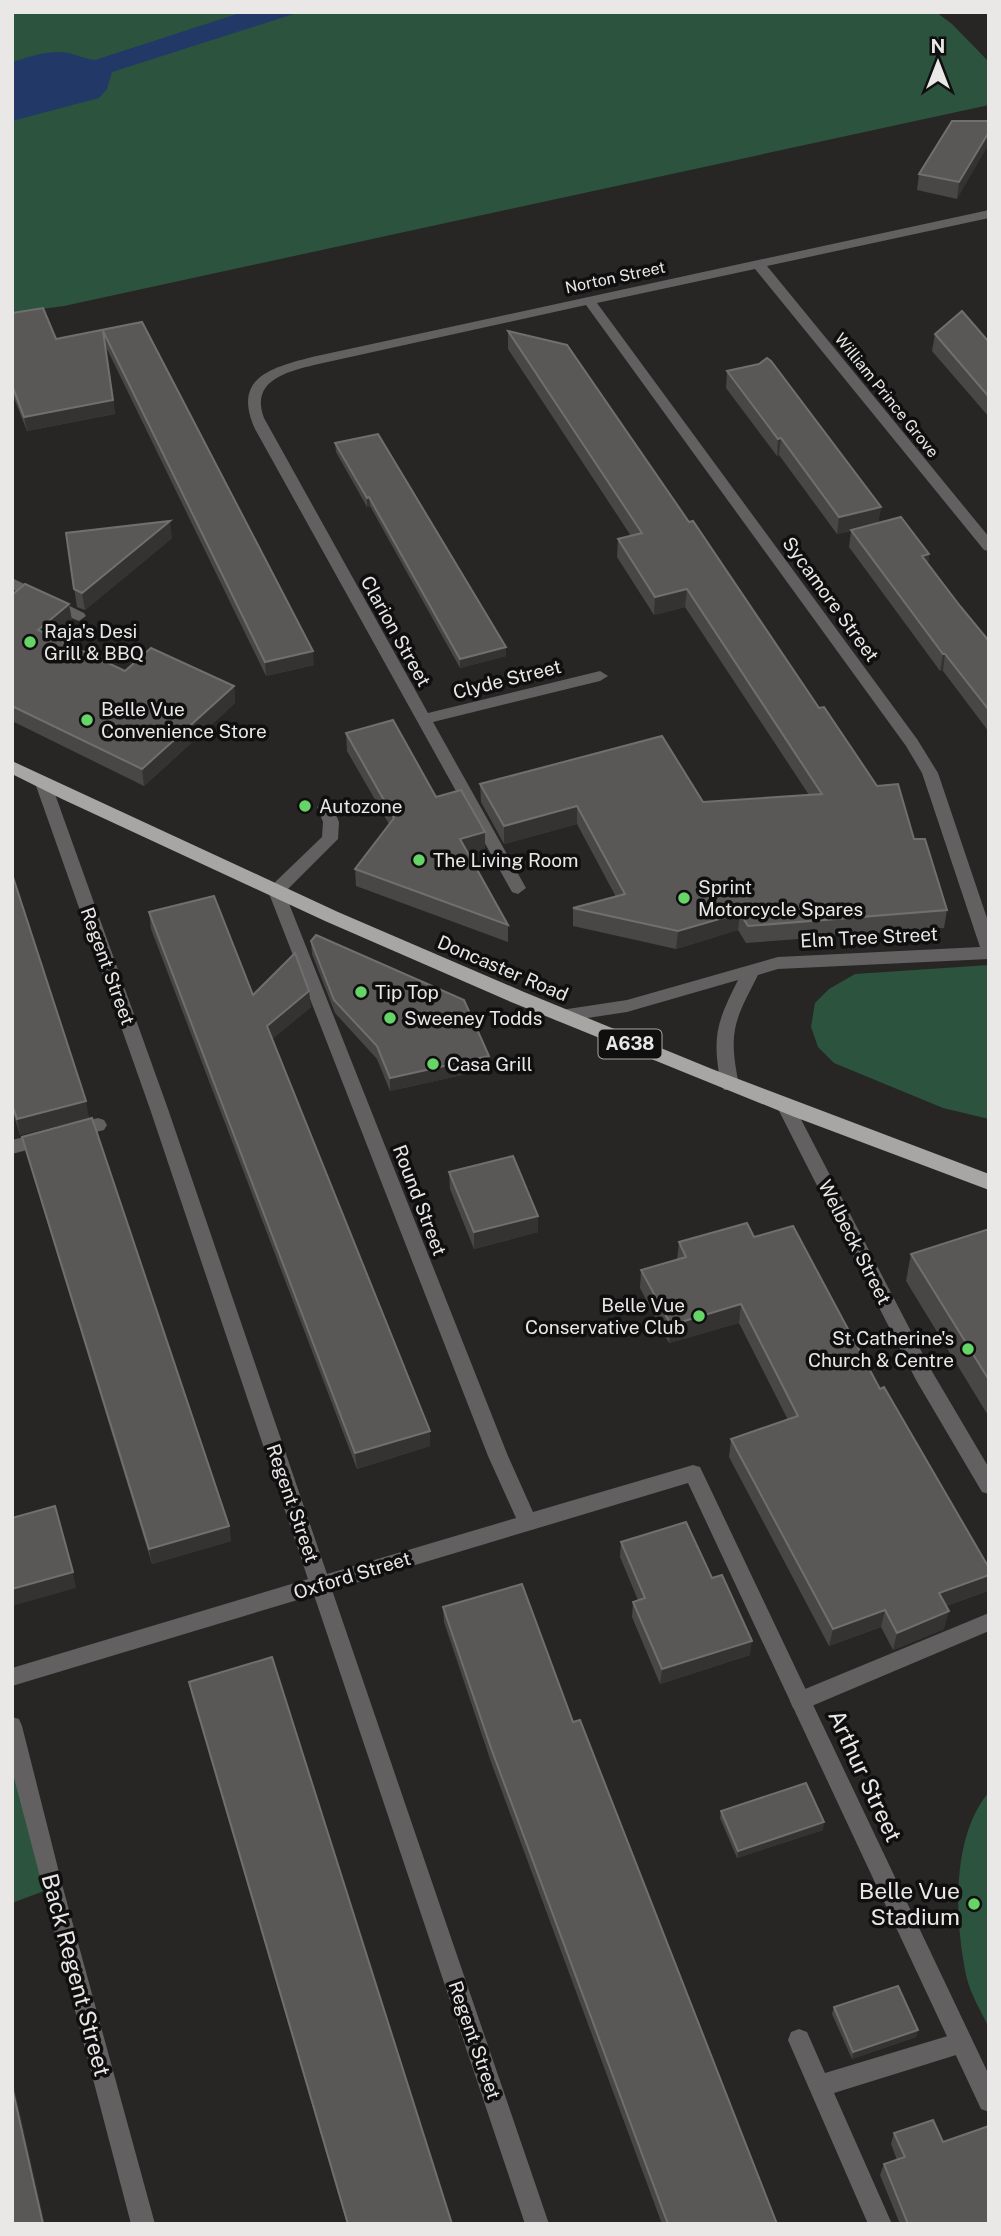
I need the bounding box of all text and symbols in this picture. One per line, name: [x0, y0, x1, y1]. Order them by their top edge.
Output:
north arrow: [903, 28, 973, 98]
text: N: [931, 35, 945, 57]
street label: Norton Street: [563, 258, 667, 297]
street label: William Prince Grove: [831, 329, 943, 461]
street label: Sycamore Street: [778, 532, 884, 666]
street label: Clarion Street: [357, 572, 435, 690]
place label: Raja's Desi Grill & BBQ: [44, 620, 144, 664]
marker: Raja's Desi Grill & BBQ: [22, 634, 38, 650]
street label: Clyde Street: [451, 655, 563, 703]
place label: Belle Vue Convenience Store: [101, 698, 267, 742]
marker: Belle Vue Convenience Store: [79, 712, 95, 728]
place label: Autozone: [319, 795, 403, 817]
marker: Autozone: [297, 798, 313, 814]
place label: The Living Room: [433, 849, 578, 871]
marker: The Living Room: [411, 852, 427, 868]
place label: Sprint Motorcycle Spares: [698, 876, 863, 920]
marker: Sprint Motorcycle Spares: [676, 890, 692, 906]
street label: Regent Street: [77, 904, 139, 1028]
street label: Elm Tree Street: [800, 922, 938, 952]
street label: Doncaster Road: [434, 931, 572, 1005]
place label: Tip Top: [375, 981, 439, 1003]
marker: Tip Top: [353, 984, 369, 1000]
place label: Sweeney Todds: [404, 1007, 542, 1029]
marker: Sweeney Todds: [382, 1010, 398, 1026]
road number: A638: [598, 1030, 662, 1058]
place label: Casa Grill: [447, 1053, 533, 1075]
marker: Casa Grill: [425, 1056, 441, 1072]
street label: Round Street: [389, 1142, 451, 1258]
street label: Welbeck Street: [814, 1176, 896, 1308]
place label: Belle Vue Conservative Club: [525, 1294, 685, 1338]
marker: Belle Vue Conservative Club: [691, 1308, 707, 1324]
place label: St Catherine's Church & Centre: [808, 1327, 954, 1371]
marker: St Catherine's Church & Centre: [960, 1341, 976, 1357]
street label: Regent Street: [262, 1441, 324, 1565]
street label: Oxford Street: [291, 1547, 413, 1603]
street label: Arthur Street: [823, 1706, 908, 1846]
street label: Back Regent Street: [36, 1871, 117, 2079]
place label: Belle Vue Stadium: [859, 1877, 960, 1930]
marker: Belle Vue Stadium: [966, 1896, 982, 1912]
street label: Regent Street: [444, 1978, 506, 2102]

